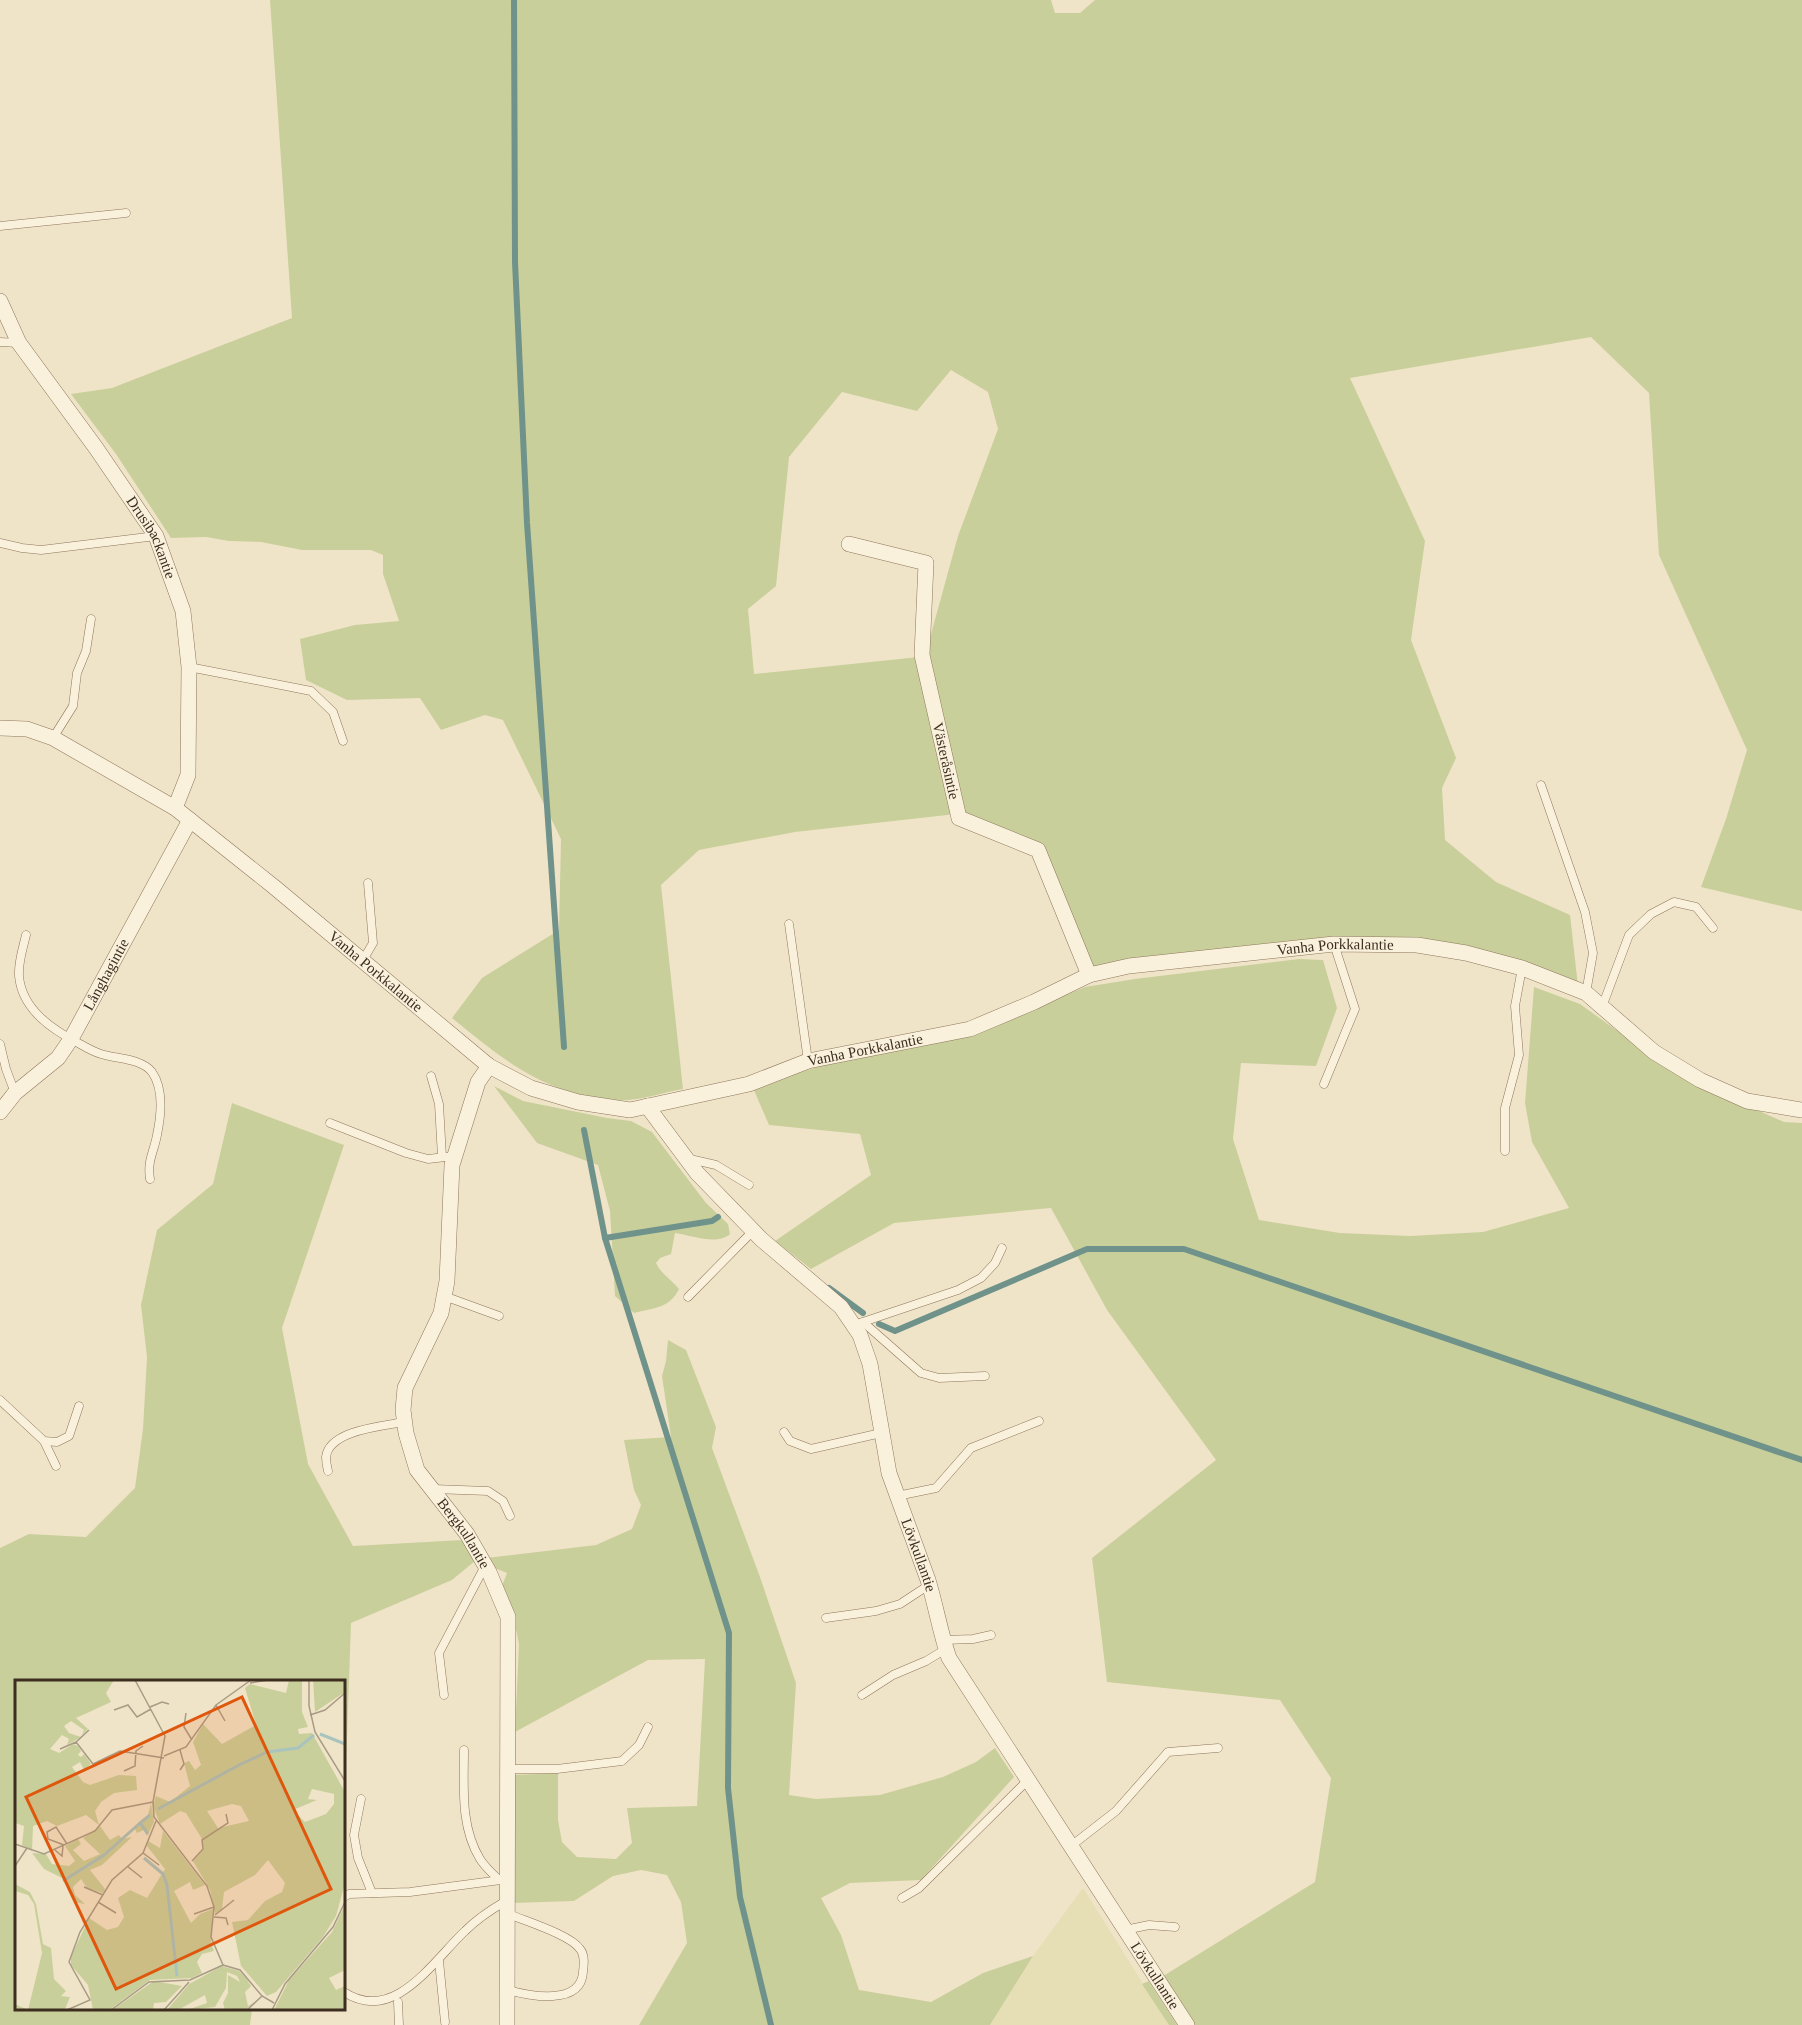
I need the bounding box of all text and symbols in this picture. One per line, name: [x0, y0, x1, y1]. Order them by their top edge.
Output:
street label: Drusibackantie: [123, 493, 179, 581]
street label: Västeråsintie: [930, 721, 963, 801]
street label: Vanha Porkkalantie: [325, 928, 426, 1015]
street label: Långhagintie: [80, 936, 132, 1013]
street label: Vanha Porkkalantie: [1276, 936, 1394, 958]
street label: Vanha Porkkalantie: [806, 1030, 924, 1069]
street label: Bergkullantie: [434, 1495, 493, 1572]
street label: Lövkullantie: [898, 1516, 939, 1594]
inset map: [15, 1680, 345, 2010]
street label: Lövkullantie: [1127, 1939, 1183, 2012]

